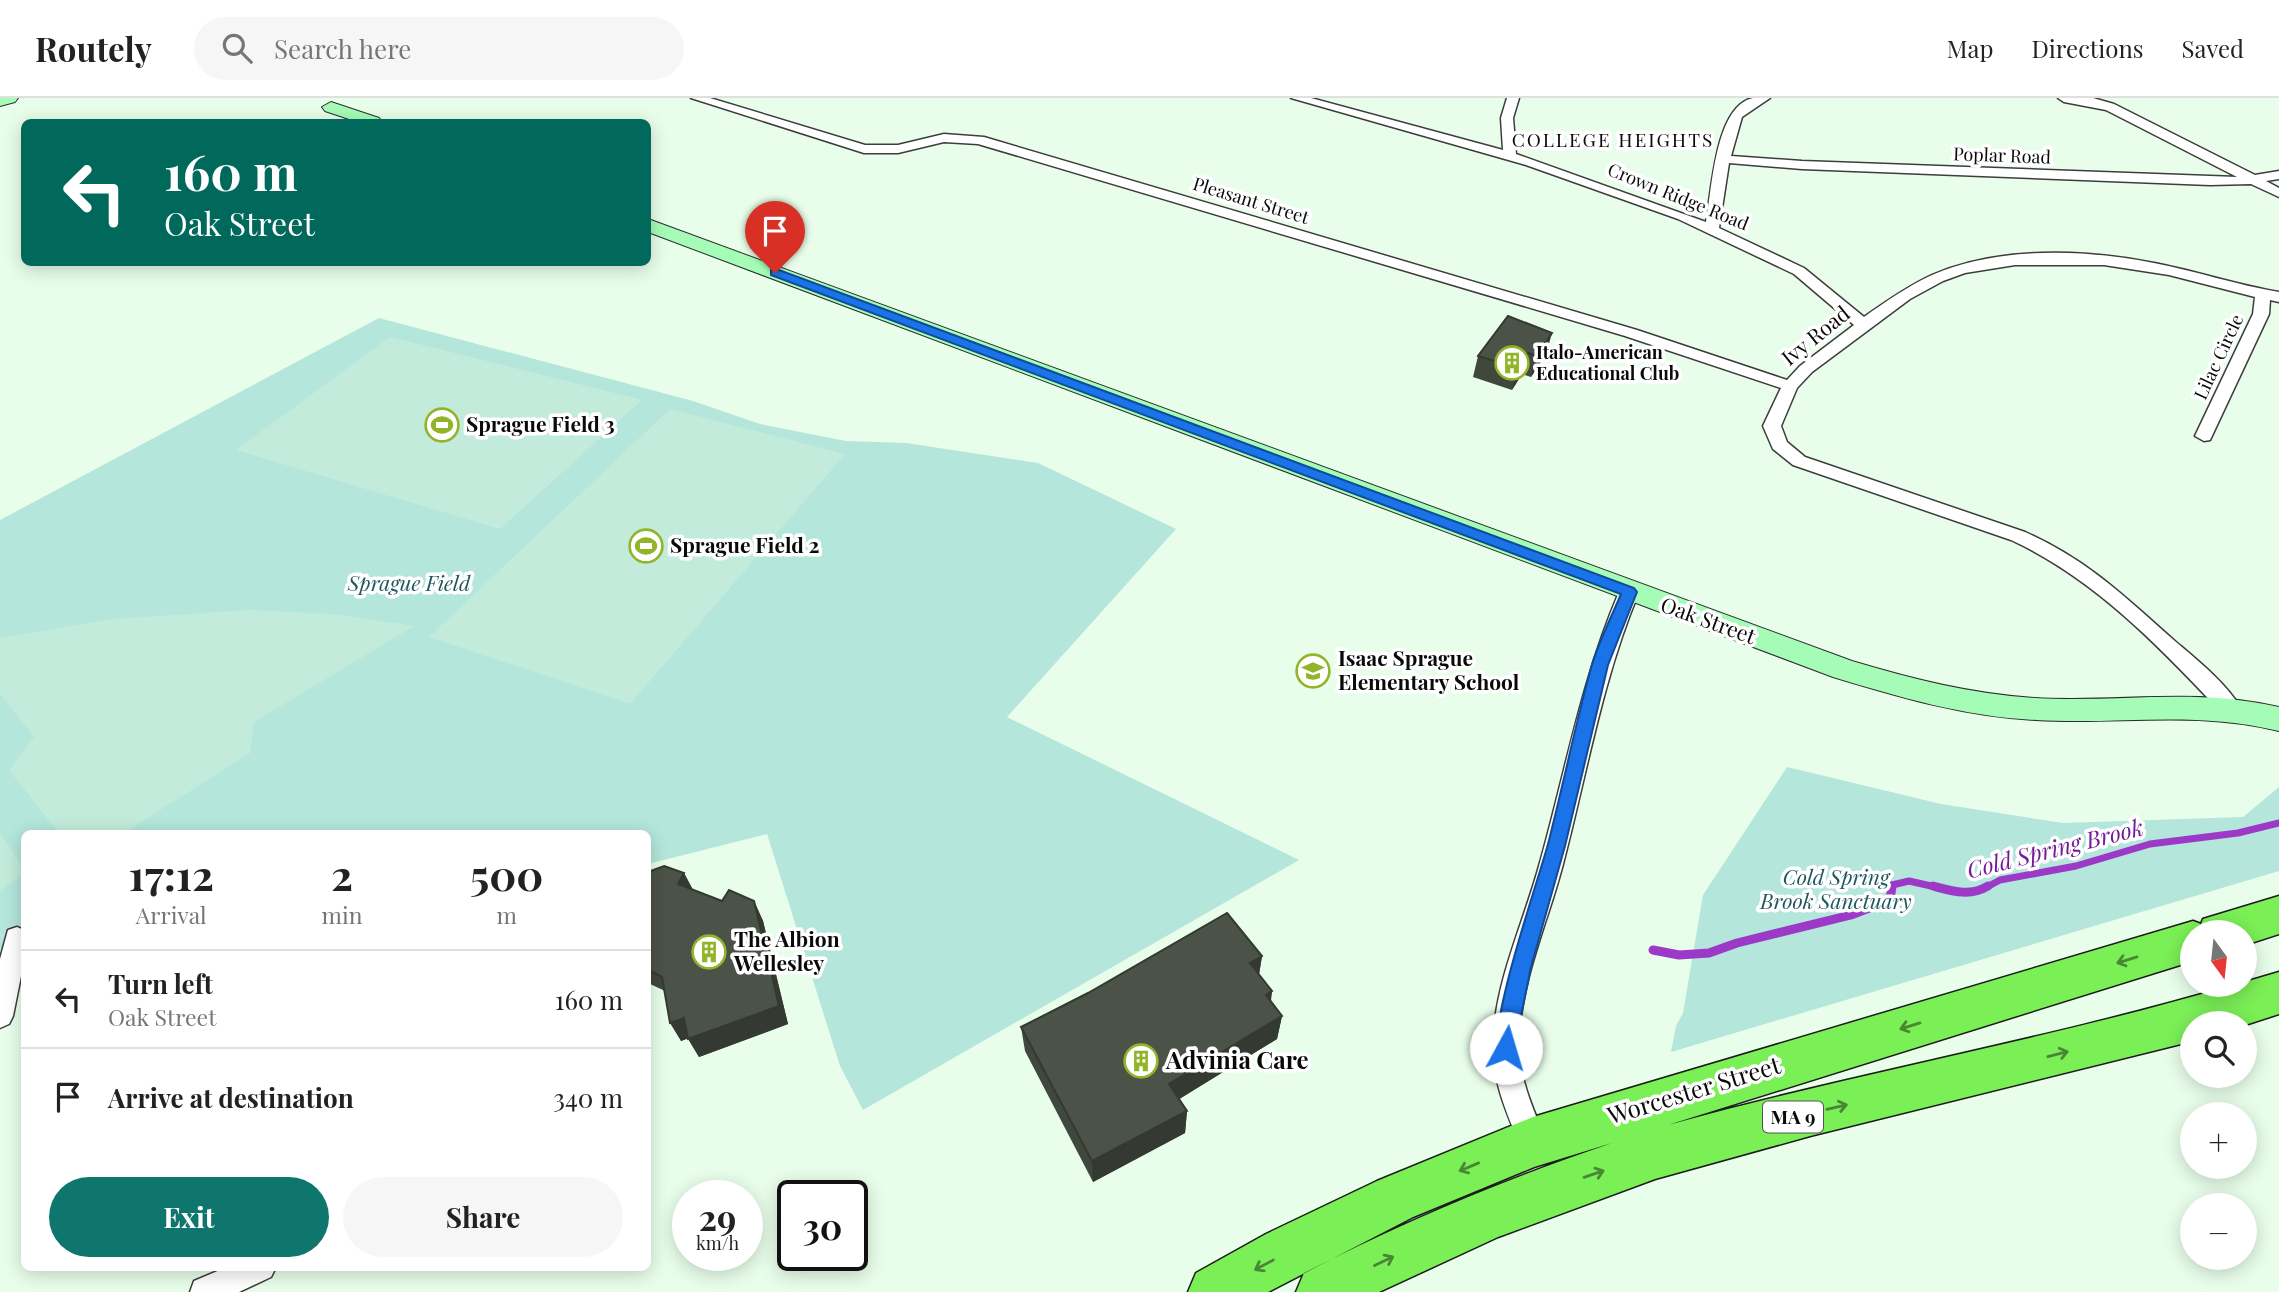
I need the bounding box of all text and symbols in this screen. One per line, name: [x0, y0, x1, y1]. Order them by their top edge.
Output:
search box: [194, 17, 684, 80]
text: Routely: [35, 26, 152, 70]
icon: search: [218, 29, 256, 67]
text: Search here: [274, 31, 411, 66]
text: Map: [1947, 32, 1993, 64]
text: Directions: [2031, 32, 2144, 64]
text: Saved: [2182, 32, 2244, 64]
district label: COLLEGE HEIGHTS: [1512, 126, 1714, 152]
text: 160 m: [164, 138, 298, 203]
street label: Poplar Road: [1953, 141, 2052, 169]
icon: left: [49, 147, 140, 238]
street label: Crown Ridge Road: [1604, 157, 1753, 236]
street label: Pleasant Street: [1190, 171, 1313, 229]
text: Oak Street: [164, 201, 315, 244]
pin: [745, 201, 805, 273]
icon: arrive: [756, 212, 794, 250]
street label: Ivy Road: [1775, 298, 1855, 371]
street label: Lilac Circle: [2188, 310, 2248, 403]
place label: Italo-American Educational Club: [1536, 340, 1679, 385]
building icon: Italo-American Educational Club: [1493, 344, 1531, 382]
sports icon: Sprague Field 3: [423, 406, 461, 444]
place label: Sprague Field 3: [466, 409, 615, 437]
sports icon: Sprague Field 2: [627, 527, 665, 565]
place label: Sprague Field 2: [670, 530, 820, 558]
park label: Sprague Field: [347, 568, 471, 596]
street label: Oak Street: [1657, 589, 1760, 649]
place label: Isaac Sprague Elementary School: [1338, 643, 1520, 695]
school or university icon: Isaac Sprague Elementary School: [1294, 652, 1332, 690]
water label: Cold Spring Brook: [1963, 811, 2146, 884]
text: 17:12: [129, 846, 214, 902]
text: 2: [331, 846, 353, 902]
text: 500: [470, 846, 543, 902]
park label: Cold Spring Brook Sanctuary: [1759, 862, 1912, 914]
text: Arrival: [136, 899, 207, 930]
text: min: [322, 899, 362, 930]
text: m: [497, 899, 517, 930]
north arrow: [2180, 920, 2258, 998]
map controls: [2180, 920, 2257, 1270]
place label: The Albion Wellesley: [733, 924, 840, 976]
building icon: The Albion Wellesley: [690, 933, 728, 971]
one-way arrow: [2117, 955, 2139, 968]
text: Turn left: [108, 966, 213, 1001]
icon: left: [49, 980, 87, 1018]
text: 160 m: [555, 982, 623, 1017]
text: Oak Street: [108, 1001, 216, 1032]
position arrow: [1469, 1011, 1543, 1085]
button: search: [2180, 1011, 2257, 1088]
one-way arrow: [1899, 1021, 1921, 1033]
building icon: Advinia Care: [1122, 1042, 1160, 1080]
place label: Advinia Care: [1165, 1043, 1309, 1075]
street label: Worcester Street: [1602, 1047, 1784, 1131]
one-way arrow: [2047, 1047, 2069, 1060]
icon: arrive: [49, 1078, 87, 1116]
text: Arrive at destination: [108, 1080, 354, 1115]
text: 340 m: [553, 1080, 623, 1115]
one-way arrow: [1825, 1100, 1848, 1113]
road number: MA 9: [1763, 1102, 1823, 1133]
button: +: [2180, 1102, 2257, 1179]
one-way arrow: [1459, 1162, 1481, 1175]
one-way arrow: [1583, 1167, 1605, 1179]
button: Exit: [49, 1177, 329, 1257]
button: Share: [343, 1177, 623, 1257]
speed limit sign: 30: [777, 1180, 868, 1271]
text: 29: [699, 1193, 736, 1240]
button: −: [2180, 1193, 2257, 1270]
text: km/h: [696, 1231, 739, 1255]
one-way arrow: [1373, 1254, 1394, 1268]
one-way arrow: [1254, 1259, 1275, 1272]

